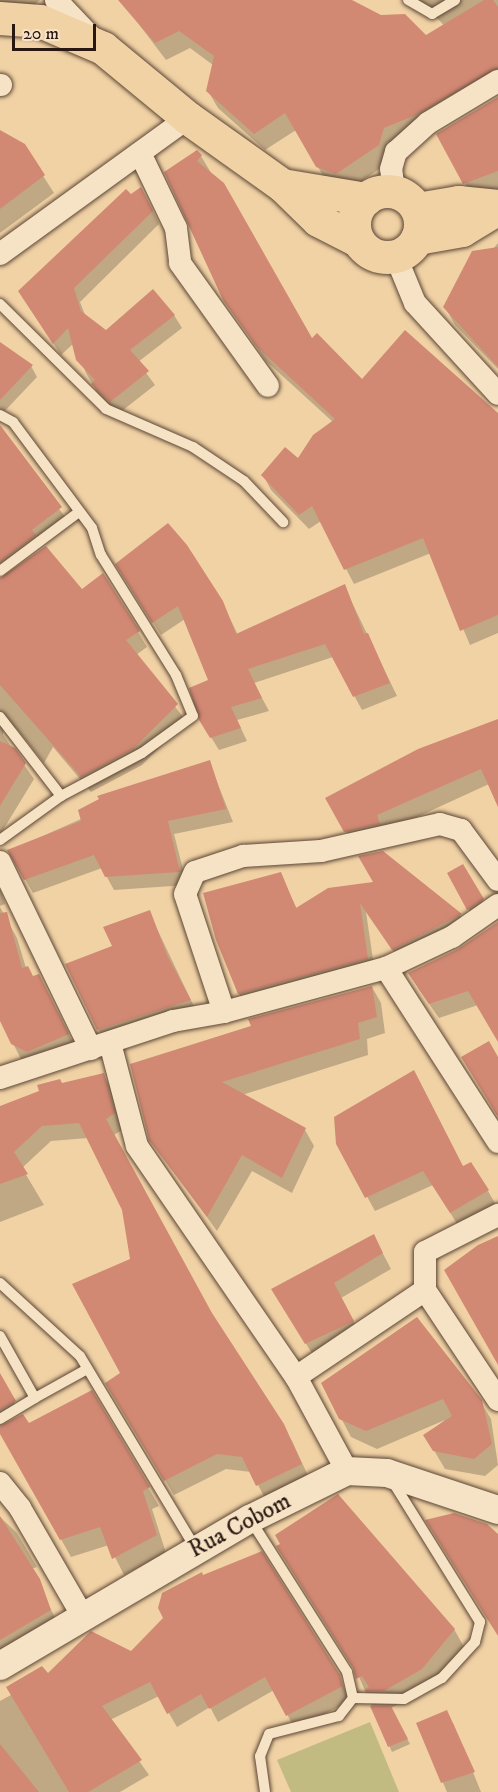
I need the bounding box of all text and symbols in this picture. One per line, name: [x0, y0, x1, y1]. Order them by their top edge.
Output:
scale bar: [15, 12, 99, 50]
text: 20 m: [23, 23, 59, 45]
street label: Rua Cobom: [184, 1487, 296, 1565]

